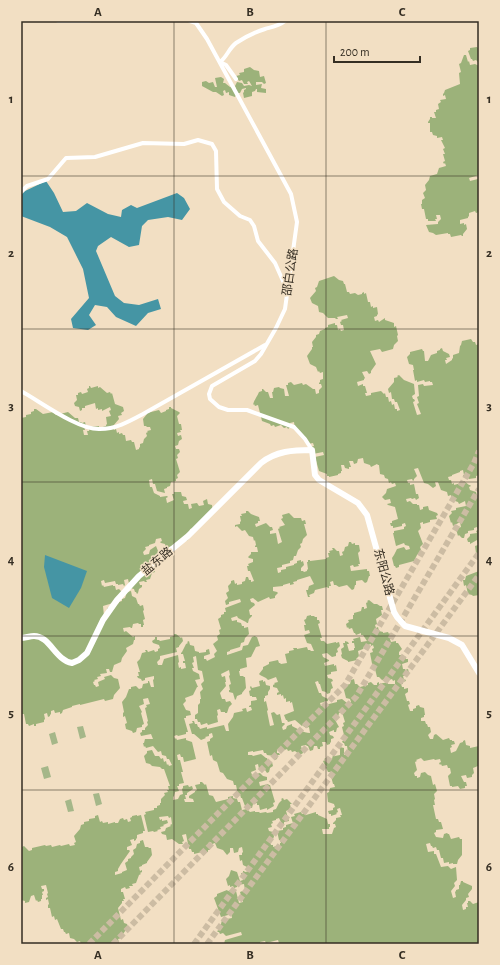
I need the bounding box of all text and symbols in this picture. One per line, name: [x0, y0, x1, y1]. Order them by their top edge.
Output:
text: A: [94, 6, 102, 19]
text: B: [246, 6, 254, 19]
text: C: [399, 6, 406, 19]
scale bar: [334, 38, 420, 64]
text: 200 m: [340, 46, 370, 58]
text: 1: [9, 93, 13, 106]
text: 1: [487, 93, 491, 106]
text: 2: [8, 247, 14, 260]
street label: 邵白公路: [280, 247, 299, 297]
text: 2: [486, 247, 492, 260]
text: 3: [8, 400, 14, 413]
text: 3: [486, 400, 492, 413]
street label: 盐东路: [139, 544, 175, 577]
street label: 东阳公路: [372, 547, 397, 597]
text: 4: [8, 554, 15, 567]
text: 4: [486, 554, 493, 567]
text: 5: [8, 707, 14, 720]
text: 5: [486, 707, 492, 720]
text: 6: [8, 861, 14, 874]
text: 6: [486, 861, 492, 874]
text: A: [94, 949, 102, 962]
text: B: [246, 949, 254, 962]
text: C: [399, 949, 406, 962]

